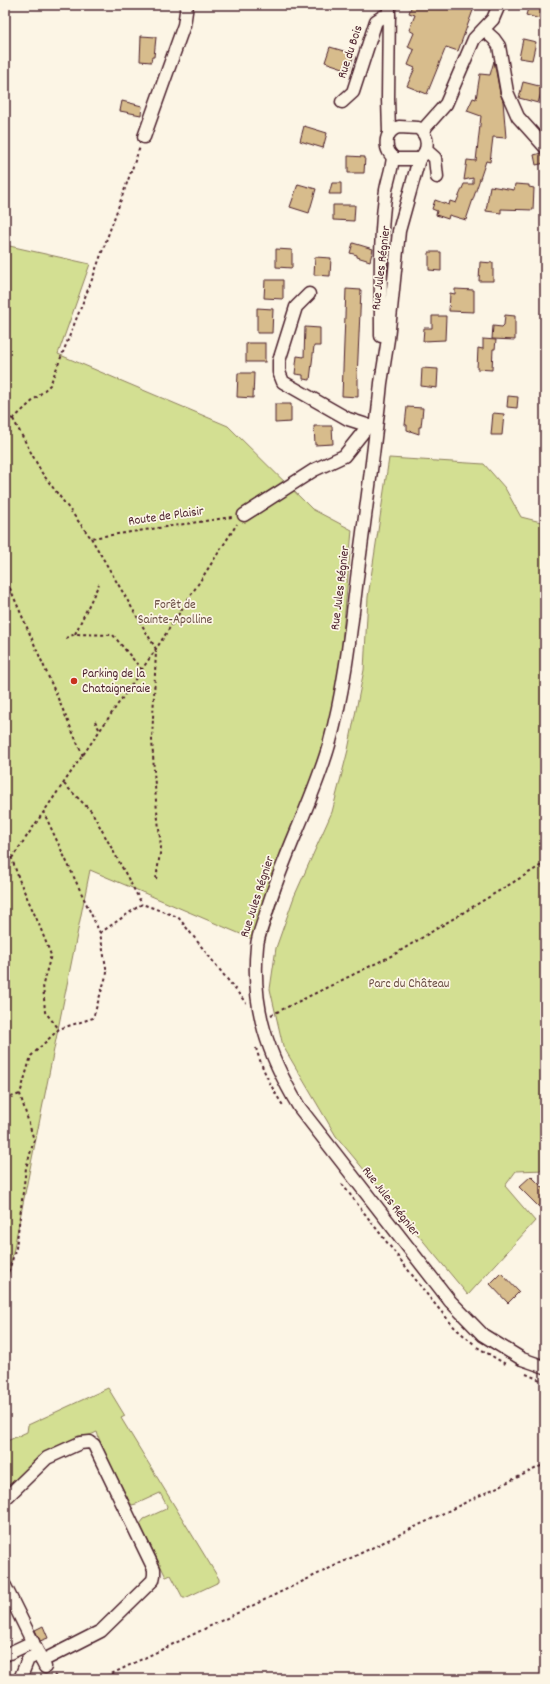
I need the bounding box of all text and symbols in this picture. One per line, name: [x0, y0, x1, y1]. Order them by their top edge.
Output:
street label: Rue du Bois: [333, 23, 369, 81]
street label: Rue Jules Régnier: [367, 225, 397, 311]
street label: Route de Plaisir: [127, 502, 205, 532]
street label: Rue Jules Régnier: [326, 545, 356, 631]
park label: Forêt de Sainte-Apolline: [138, 596, 212, 630]
place label: Parking de la Chataigneraie: [82, 665, 150, 699]
marker: Parking de la Chataigneraie: [69, 676, 79, 686]
street label: Rue Jules Régnier: [236, 854, 280, 940]
park label: Parc du Château: [369, 975, 449, 994]
street label: Rue Jules Régnier: [356, 1163, 424, 1241]

